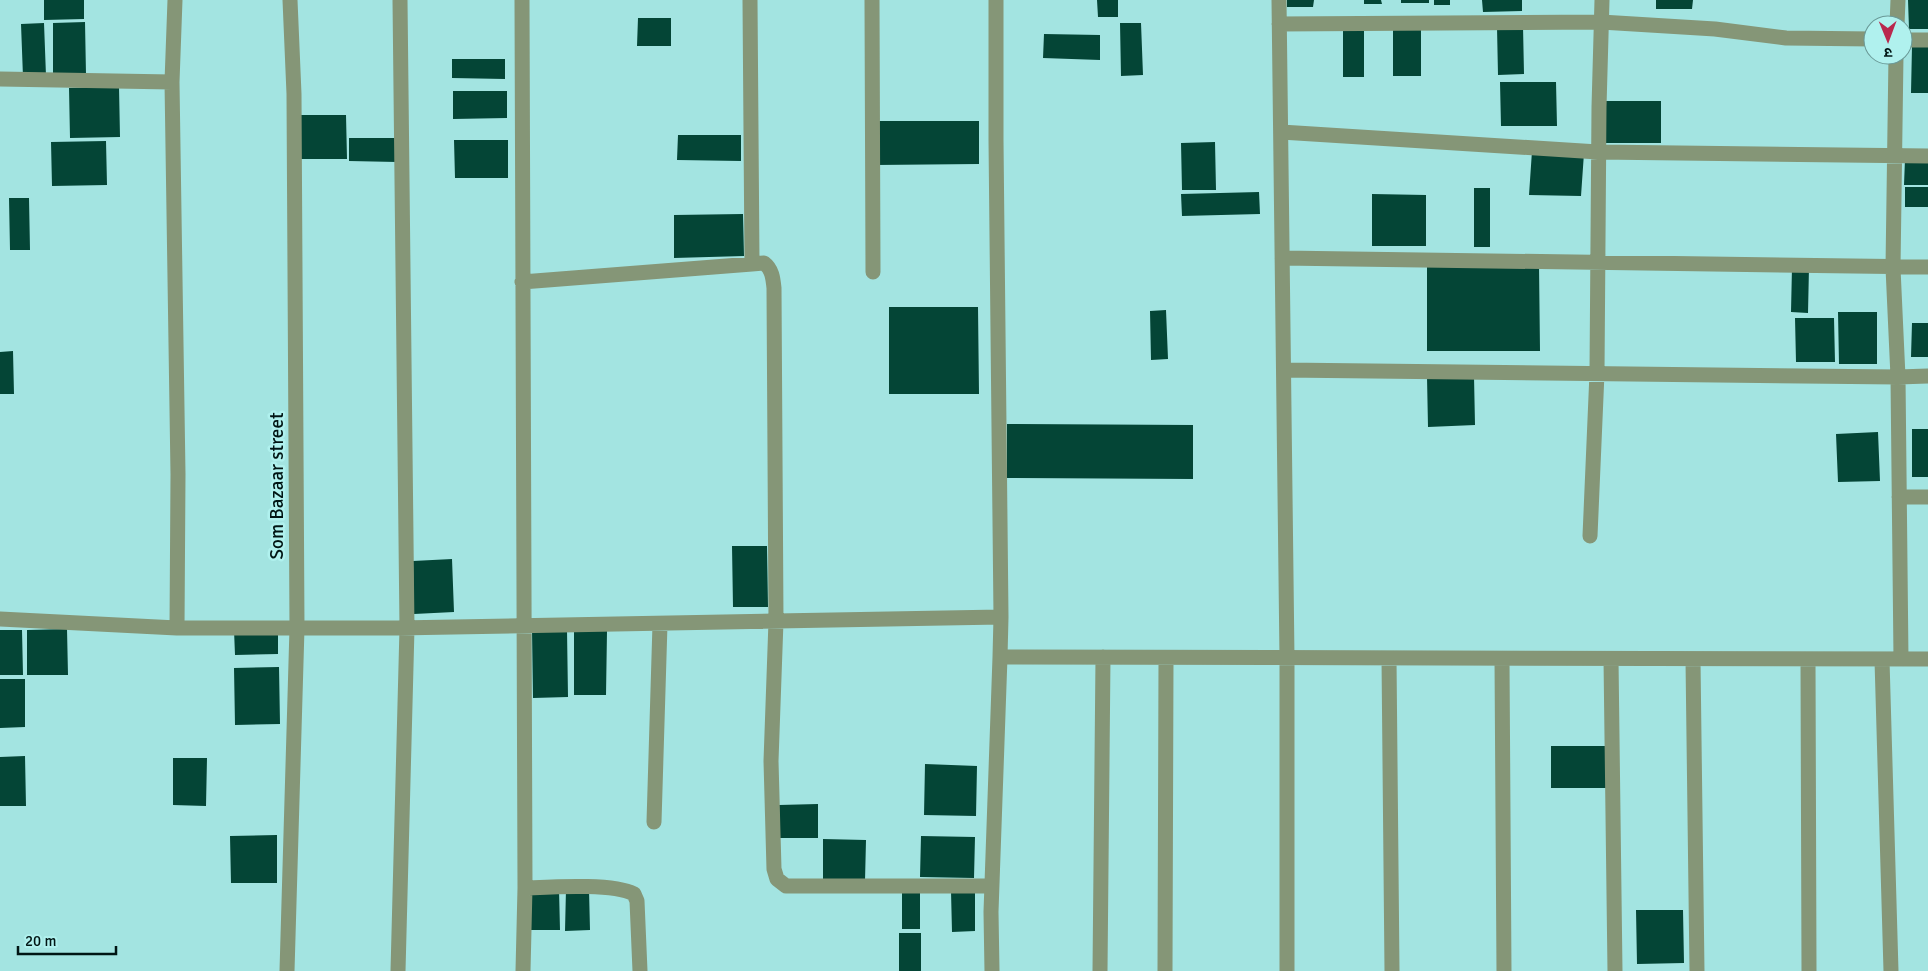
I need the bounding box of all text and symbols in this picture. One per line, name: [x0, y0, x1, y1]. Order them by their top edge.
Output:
north arrow: [1863, 15, 1913, 65]
text: उ: [1883, 44, 1892, 61]
street label: Som Bazaar street: [265, 412, 289, 560]
scale bar: [18, 924, 115, 956]
text: 20 m: [25, 932, 56, 950]

